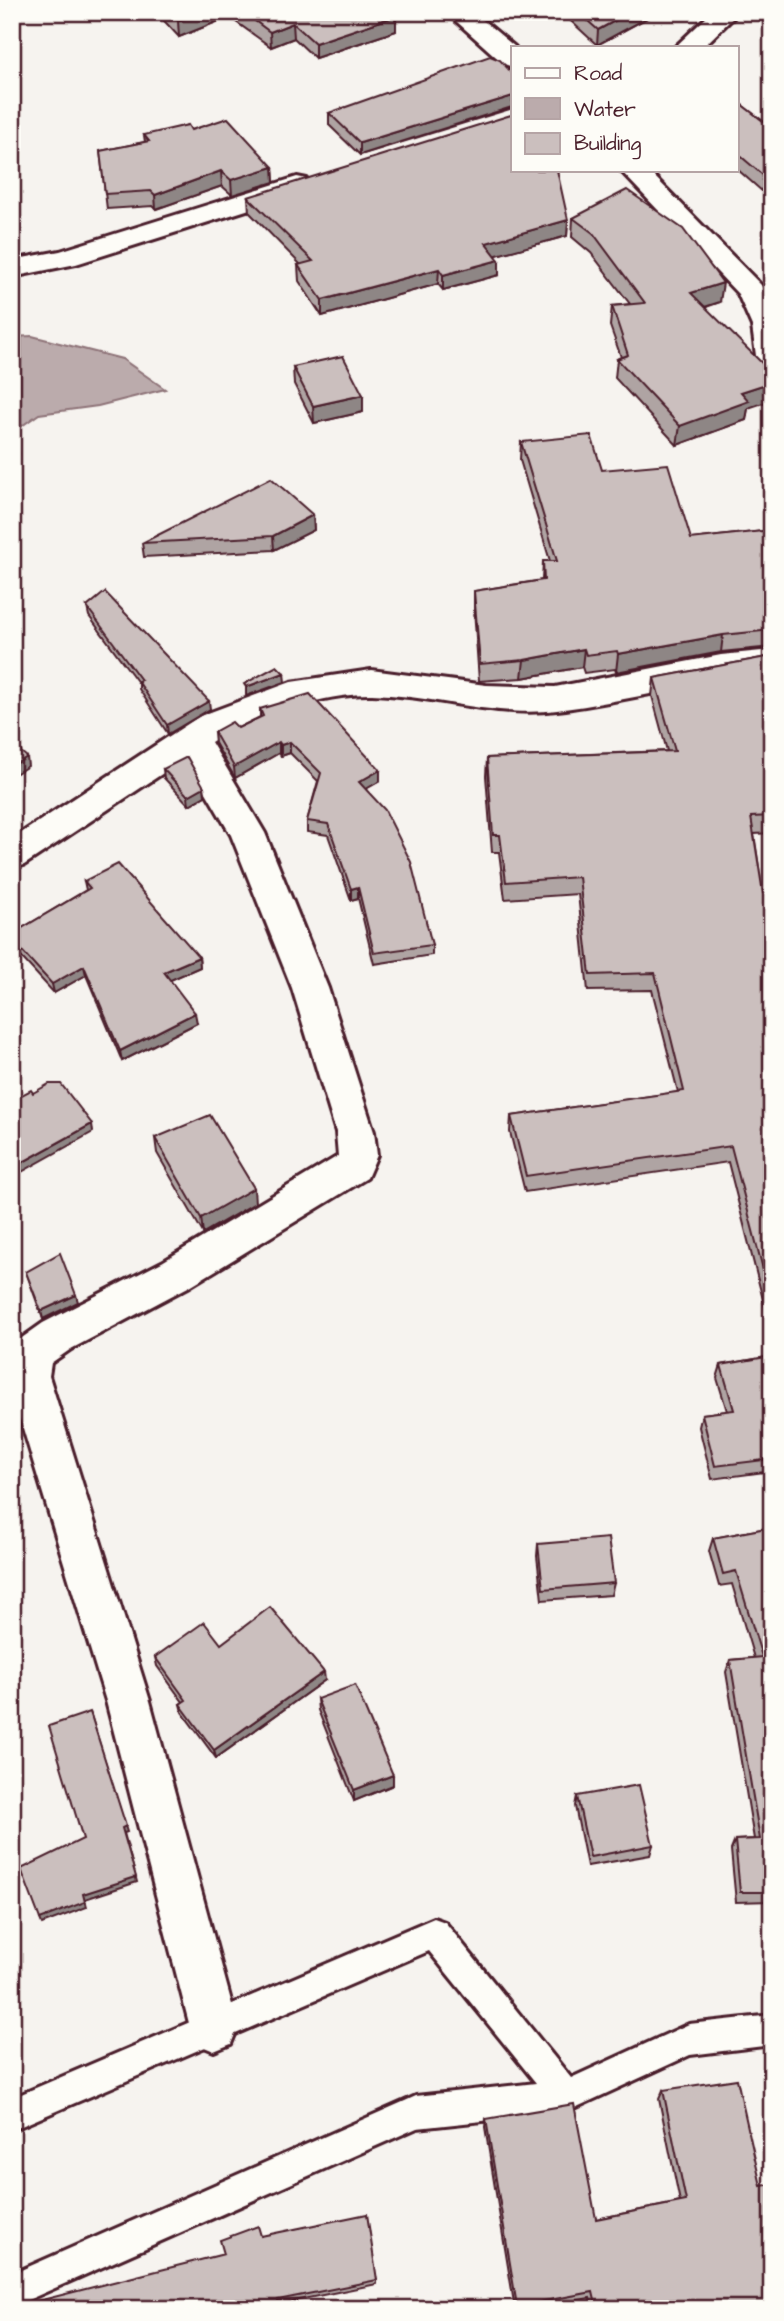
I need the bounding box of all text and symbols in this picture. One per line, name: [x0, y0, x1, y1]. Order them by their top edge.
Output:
legend: [511, 46, 738, 172]
text: Road: [574, 59, 622, 88]
text: Water: [574, 95, 636, 124]
text: Building: [574, 129, 642, 160]

